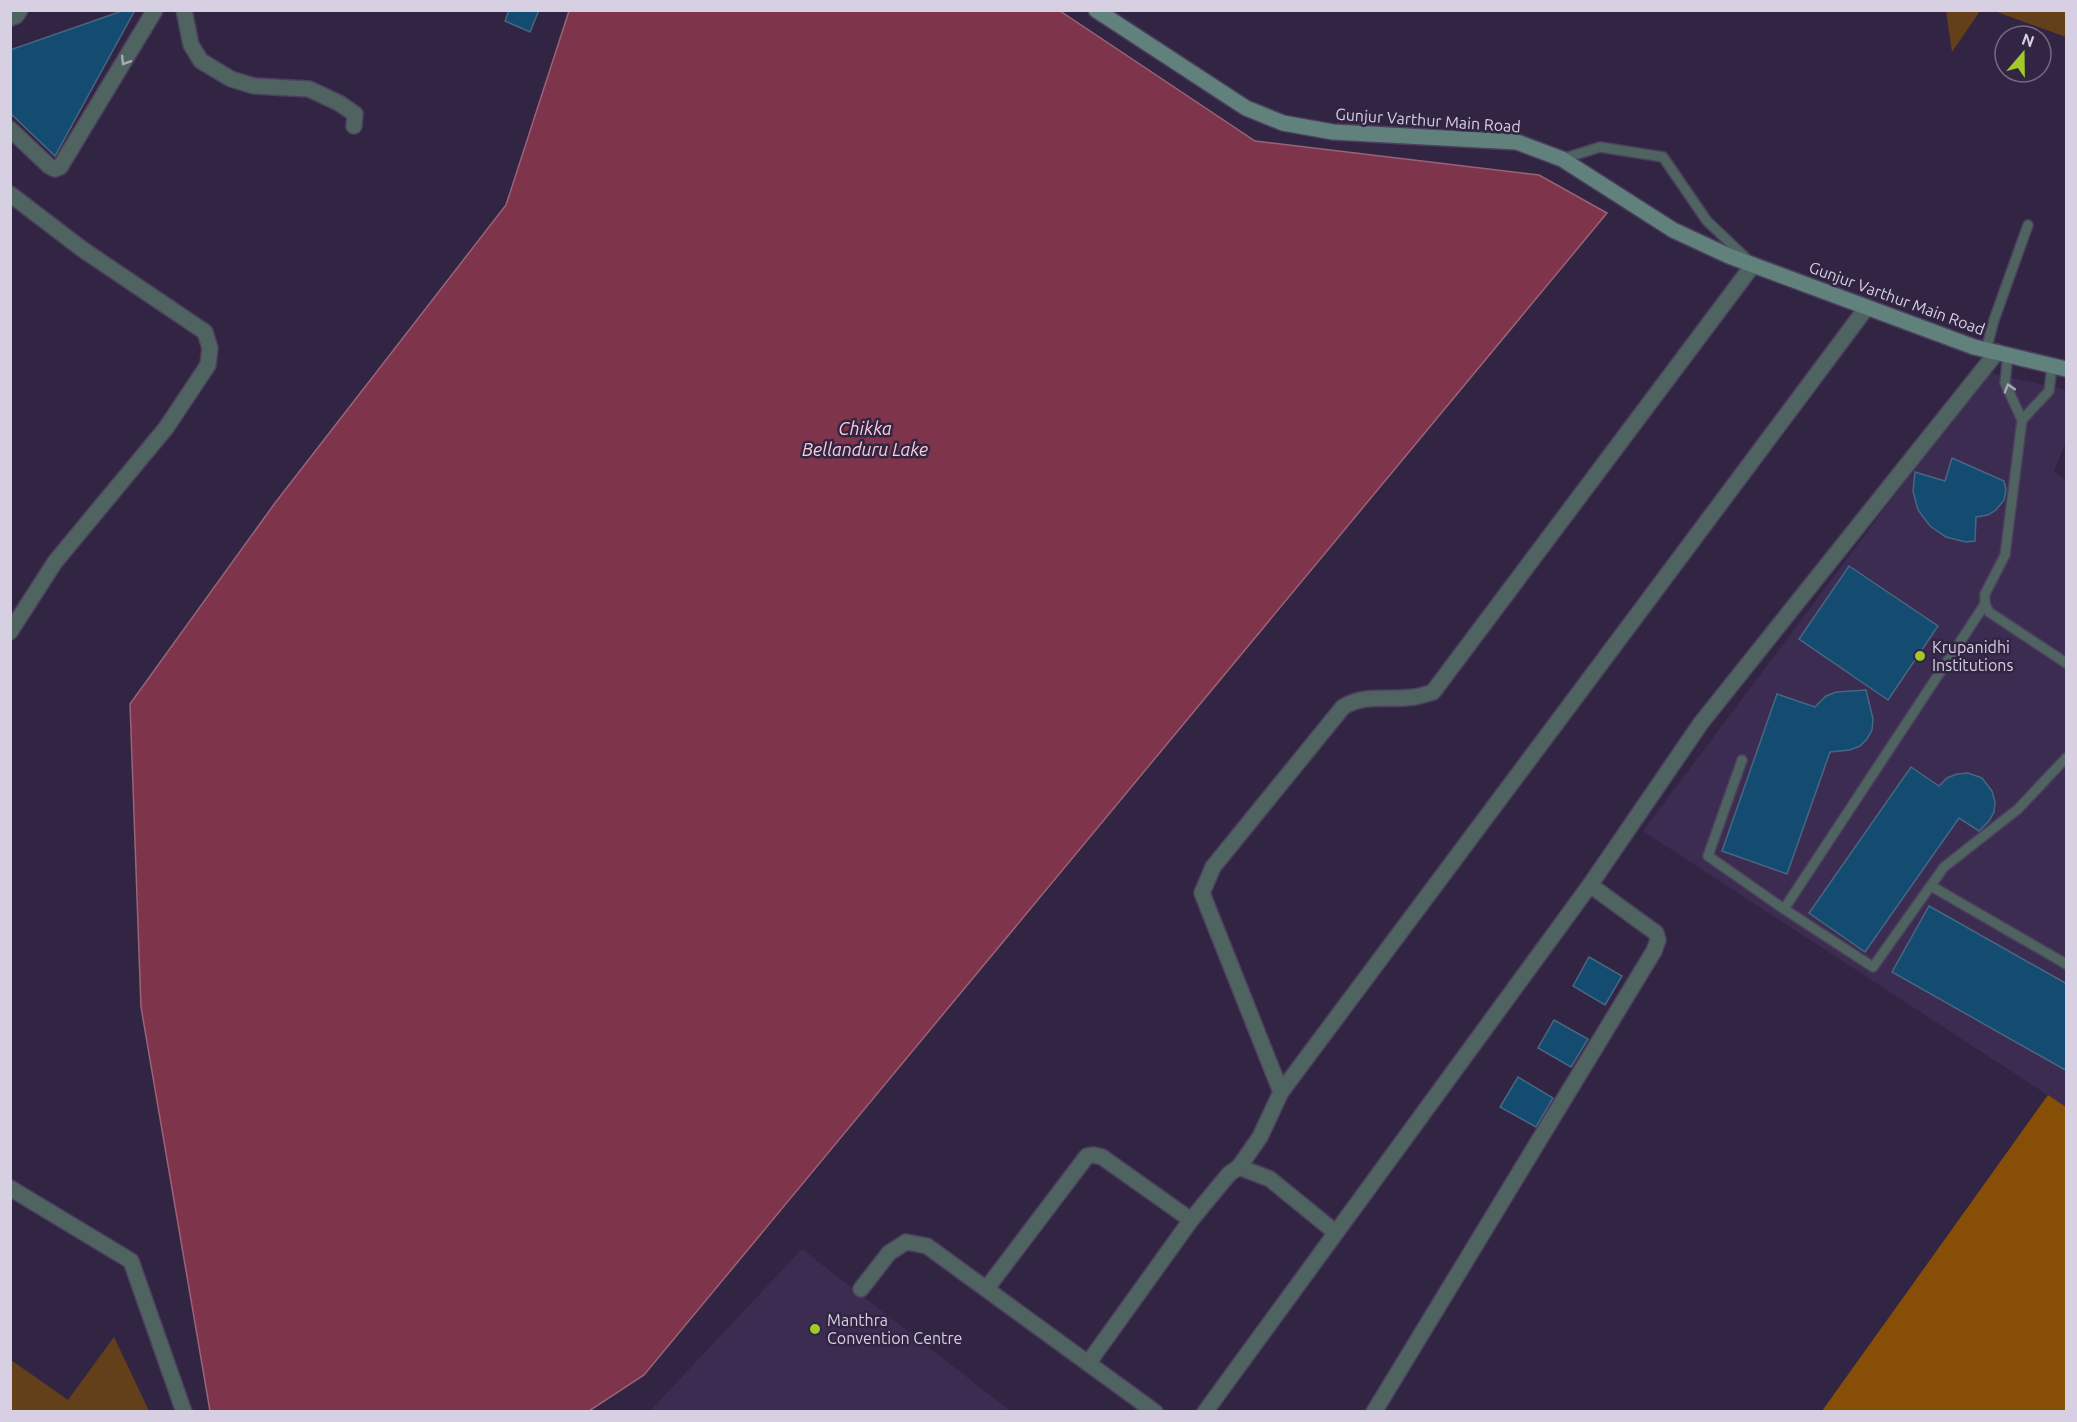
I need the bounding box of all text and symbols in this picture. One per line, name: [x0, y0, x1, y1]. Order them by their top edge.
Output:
north arrow: [1993, 24, 2053, 84]
text: N: [2019, 29, 2037, 50]
one-way arrow: [121, 55, 133, 65]
street label: Gunjur Varthur Main Road: [1335, 105, 1521, 135]
street label: Gunjur Varthur Main Road: [1807, 258, 1987, 338]
one-way arrow: [2004, 383, 2016, 394]
water label: Chikka Bellanduru Lake: [802, 418, 928, 459]
place label: Krupanidhi Institutions: [1932, 638, 2013, 674]
marker: Krupanidhi Institutions: [1913, 649, 1927, 663]
place label: Manthra Convention Centre: [827, 1311, 962, 1347]
marker: Manthra Convention Centre: [808, 1322, 822, 1336]

